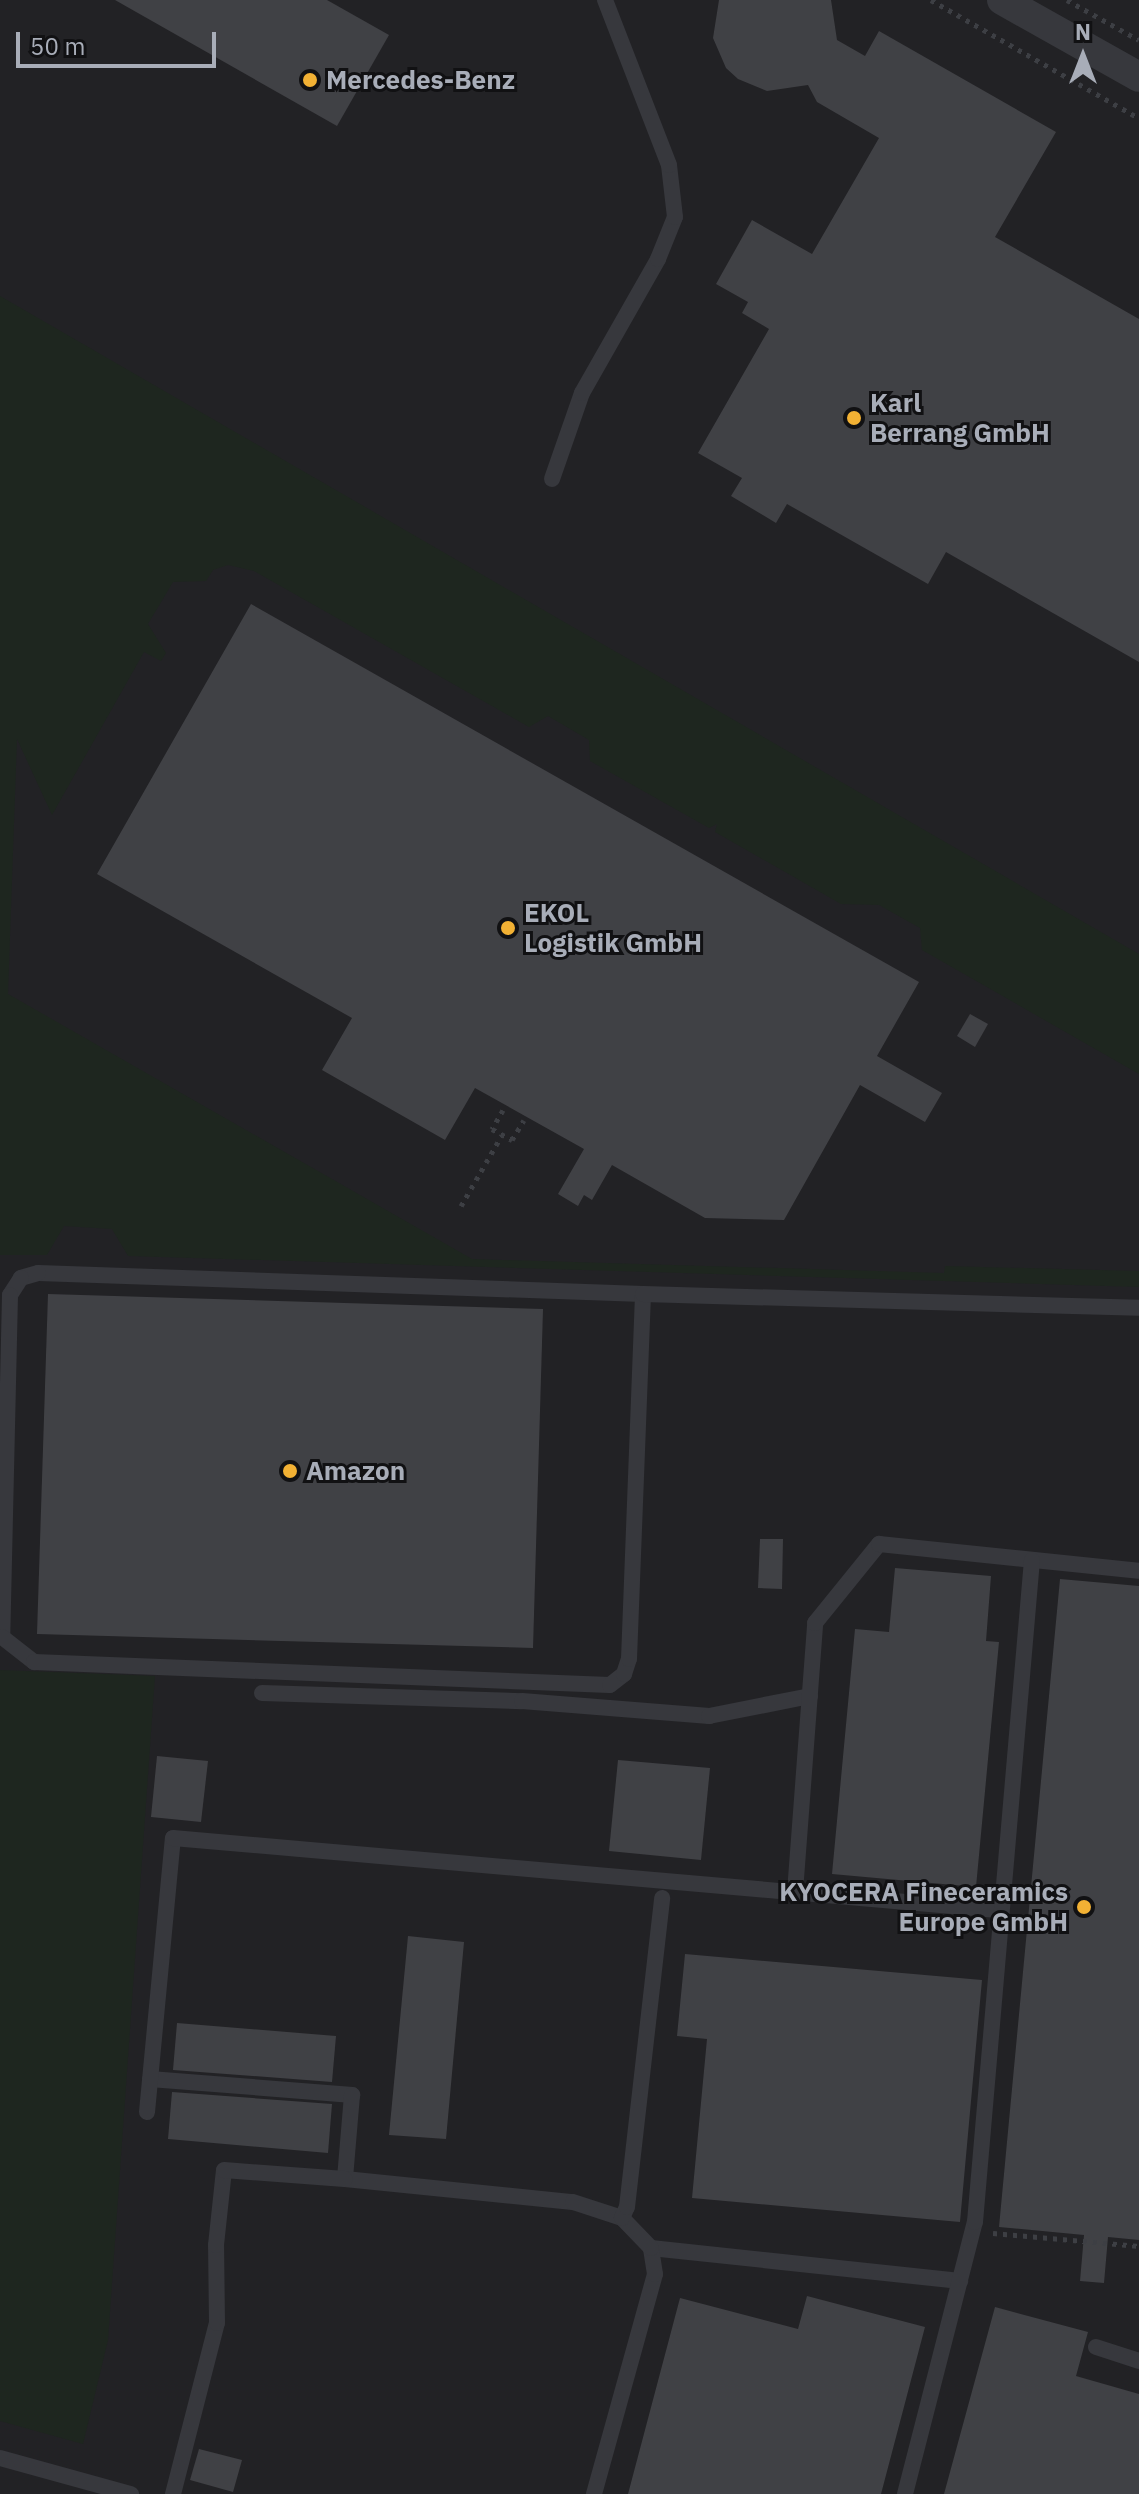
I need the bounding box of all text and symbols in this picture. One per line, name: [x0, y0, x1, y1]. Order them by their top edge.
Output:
scale bar: [20, 16, 220, 66]
north arrow: [1043, 16, 1123, 96]
text: N: [1075, 17, 1091, 46]
text: 50 m: [30, 30, 85, 62]
place label: Mercedes-Benz: [326, 64, 515, 96]
marker: Mercedes-Benz: [301, 71, 319, 89]
place label: Karl Berrang GmbH: [870, 387, 1050, 448]
marker: Karl Berrang GmbH: [845, 409, 863, 427]
place label: EKOL Logistik GmbH: [524, 897, 702, 958]
marker: EKOL Logistik GmbH: [499, 919, 517, 937]
place label: Amazon: [306, 1455, 405, 1487]
marker: Amazon: [281, 1462, 299, 1480]
place label: KYOCERA Fineceramics Europe GmbH: [779, 1876, 1068, 1938]
marker: KYOCERA Fineceramics Europe GmbH: [1075, 1898, 1093, 1916]

